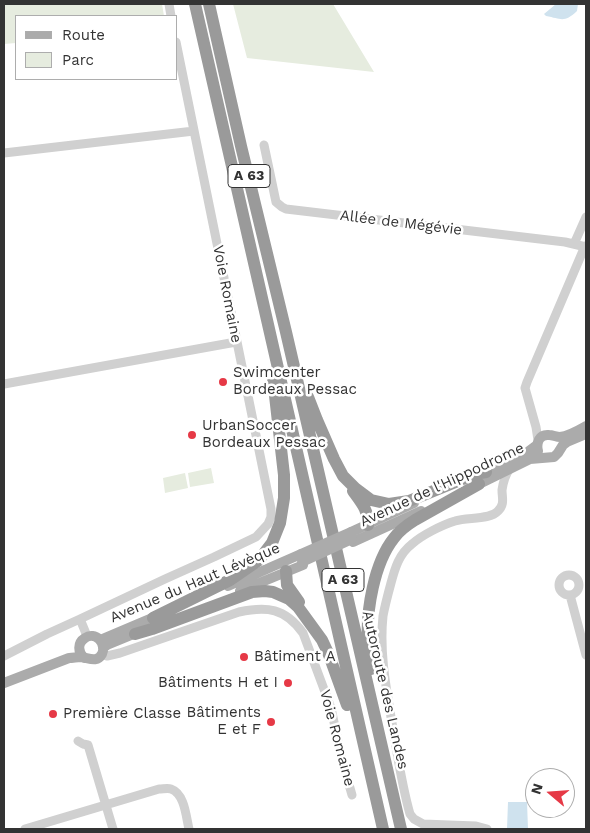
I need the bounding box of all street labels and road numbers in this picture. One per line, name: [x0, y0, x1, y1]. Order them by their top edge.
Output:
road number: A 63: [228, 165, 270, 188]
street label: Allée de Mégévie: [339, 207, 463, 239]
street label: Voie Romaine: [209, 244, 245, 344]
street label: Avenue de l'Hippodrome: [357, 439, 527, 531]
street label: Avenue du Haut Lévèque: [107, 539, 283, 627]
road number: A 63: [322, 568, 364, 592]
street label: Autoroute des Landes: [358, 609, 412, 771]
street label: Voie Romaine: [315, 688, 359, 788]

